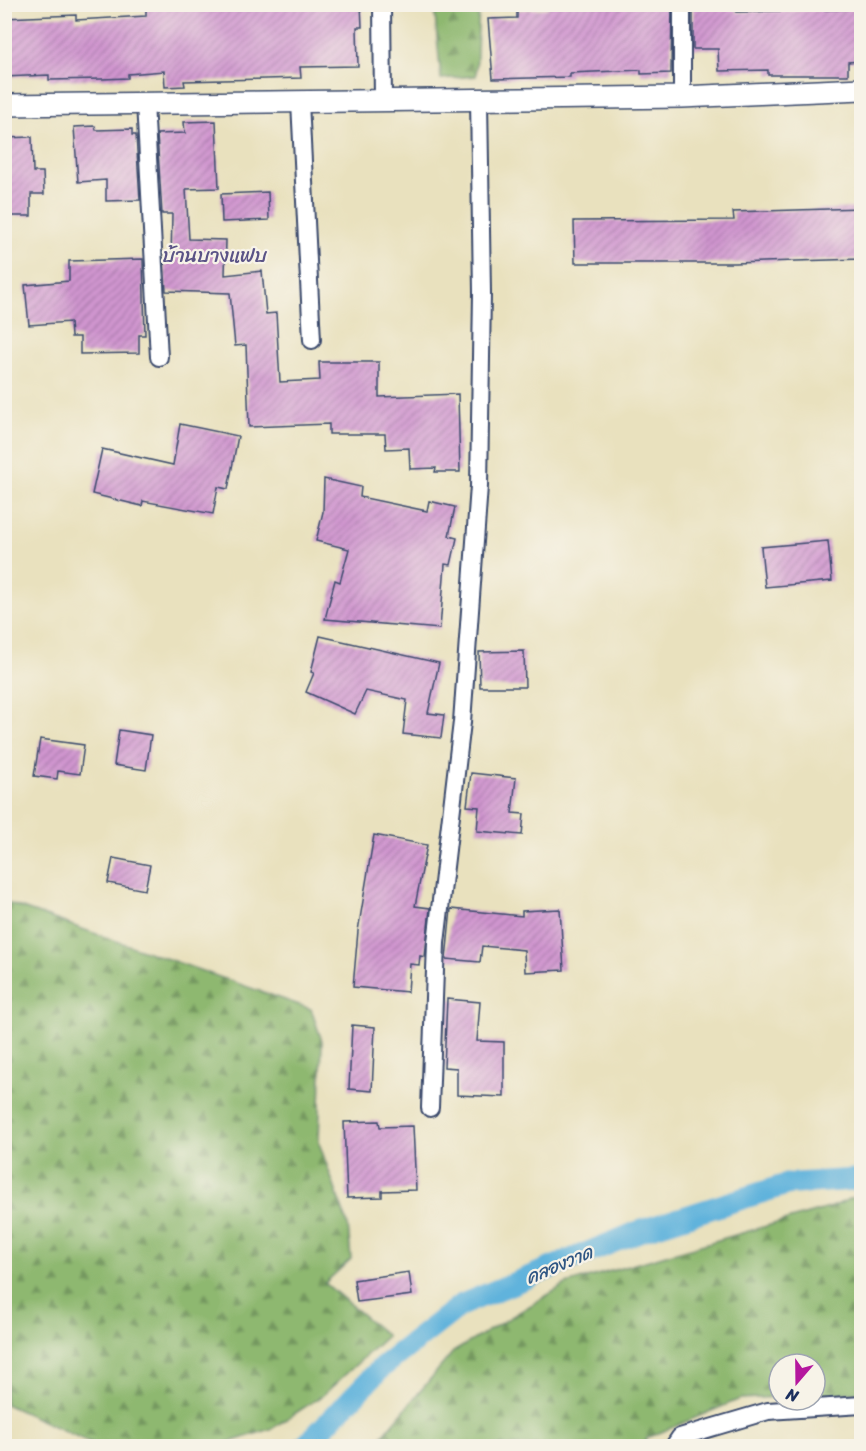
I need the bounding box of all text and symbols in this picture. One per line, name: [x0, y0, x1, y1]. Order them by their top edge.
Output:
district label: บ้านบางแฟบ: [163, 238, 268, 273]
water label: คลองวาด: [520, 1236, 599, 1293]
north arrow: [767, 1352, 827, 1412]
text: N: [781, 1380, 803, 1411]

